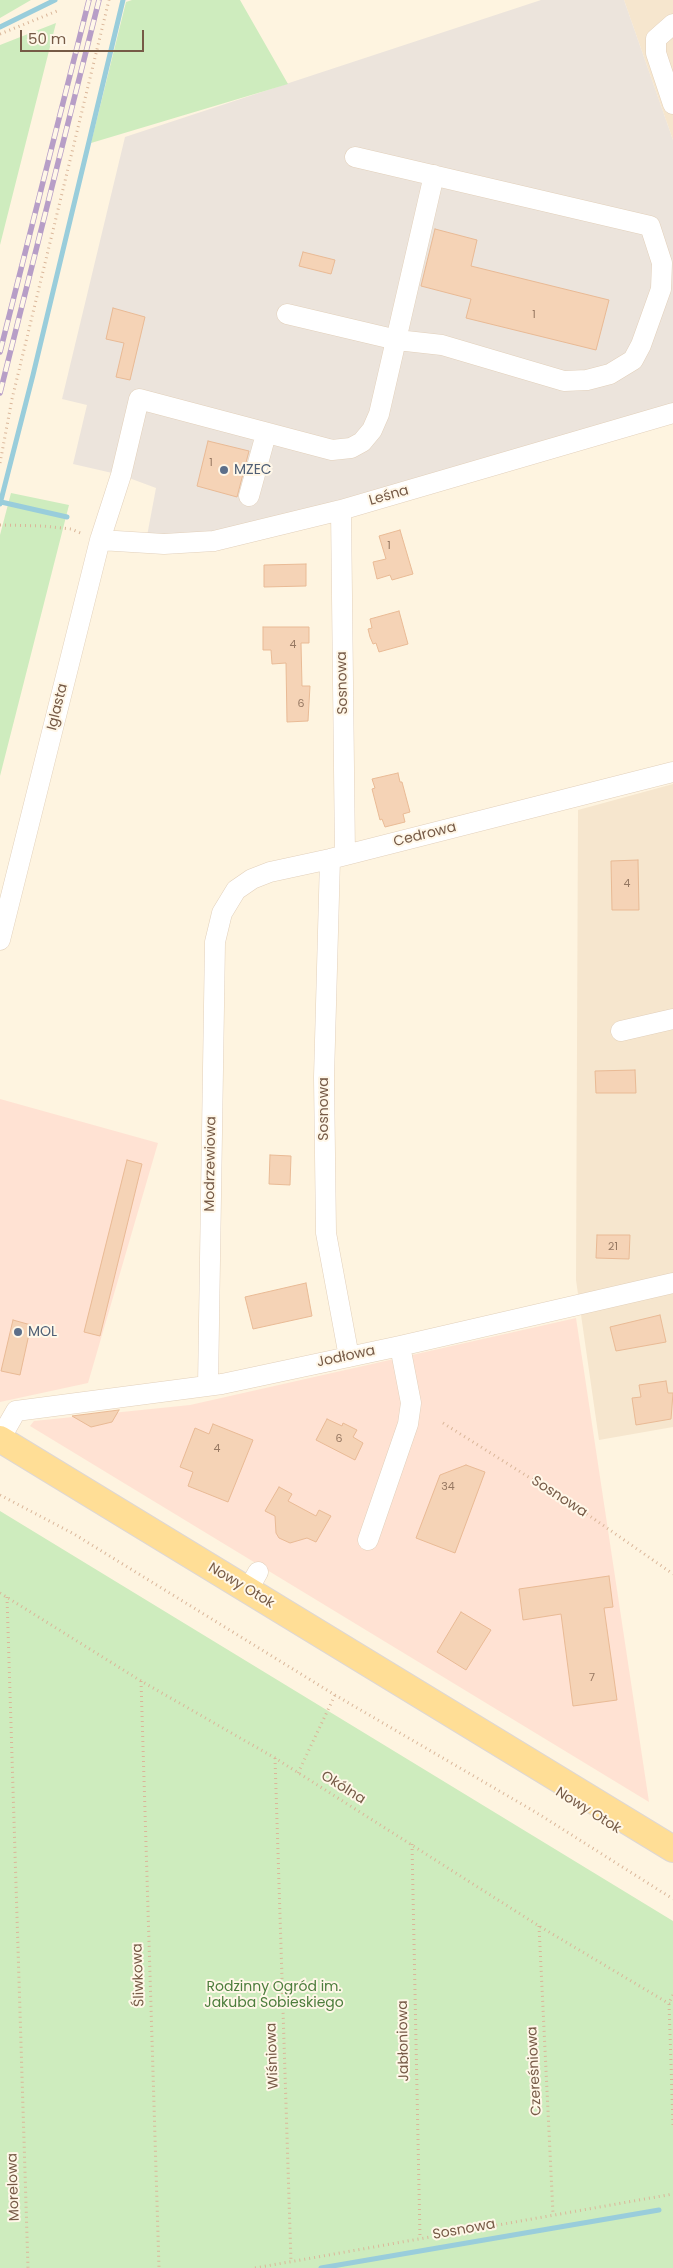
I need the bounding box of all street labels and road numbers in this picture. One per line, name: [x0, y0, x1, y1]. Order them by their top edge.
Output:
street label: Leśna: [367, 482, 411, 510]
street label: Sosnowa: [334, 651, 352, 715]
street label: Iglasta: [44, 682, 72, 732]
street label: Cedrowa: [392, 819, 458, 851]
street label: Sosnowa: [316, 1077, 332, 1141]
street label: Modrzewiowa: [202, 1116, 220, 1212]
street label: Jodłowa: [315, 1343, 377, 1371]
street label: Sosnowa: [528, 1473, 590, 1521]
street label: Nowy Otok: [205, 1560, 277, 1612]
street label: Okólna: [318, 1768, 368, 1808]
street label: Nowy Otok: [552, 1784, 624, 1838]
street label: Śliwkowa: [129, 1943, 149, 2007]
street label: Jabłoniowa: [395, 2000, 413, 2082]
street label: Wiśniowa: [263, 2022, 283, 2090]
street label: Czereśniowa: [524, 2026, 546, 2116]
street label: Morelowa: [4, 2153, 24, 2221]
street label: Sosnowa: [431, 2216, 497, 2244]

